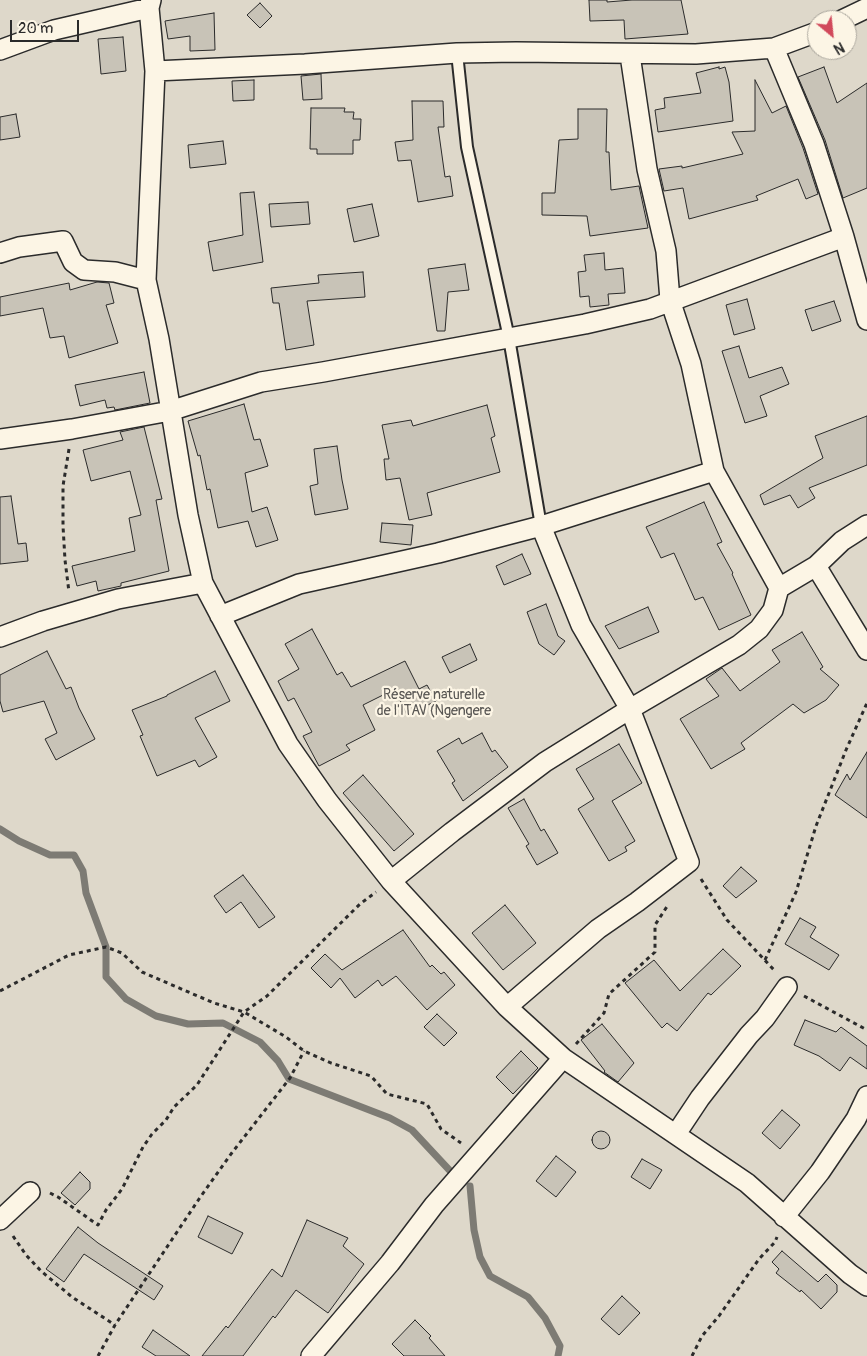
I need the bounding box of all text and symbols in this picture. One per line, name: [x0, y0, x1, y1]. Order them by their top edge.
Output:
scale bar: [12, 10, 81, 42]
north arrow: [807, 10, 857, 60]
text: 20 m: [18, 19, 53, 38]
text: N: [831, 38, 847, 58]
park label: Réserve naturelle de l'ITAV (Ngengere: [377, 687, 491, 720]

